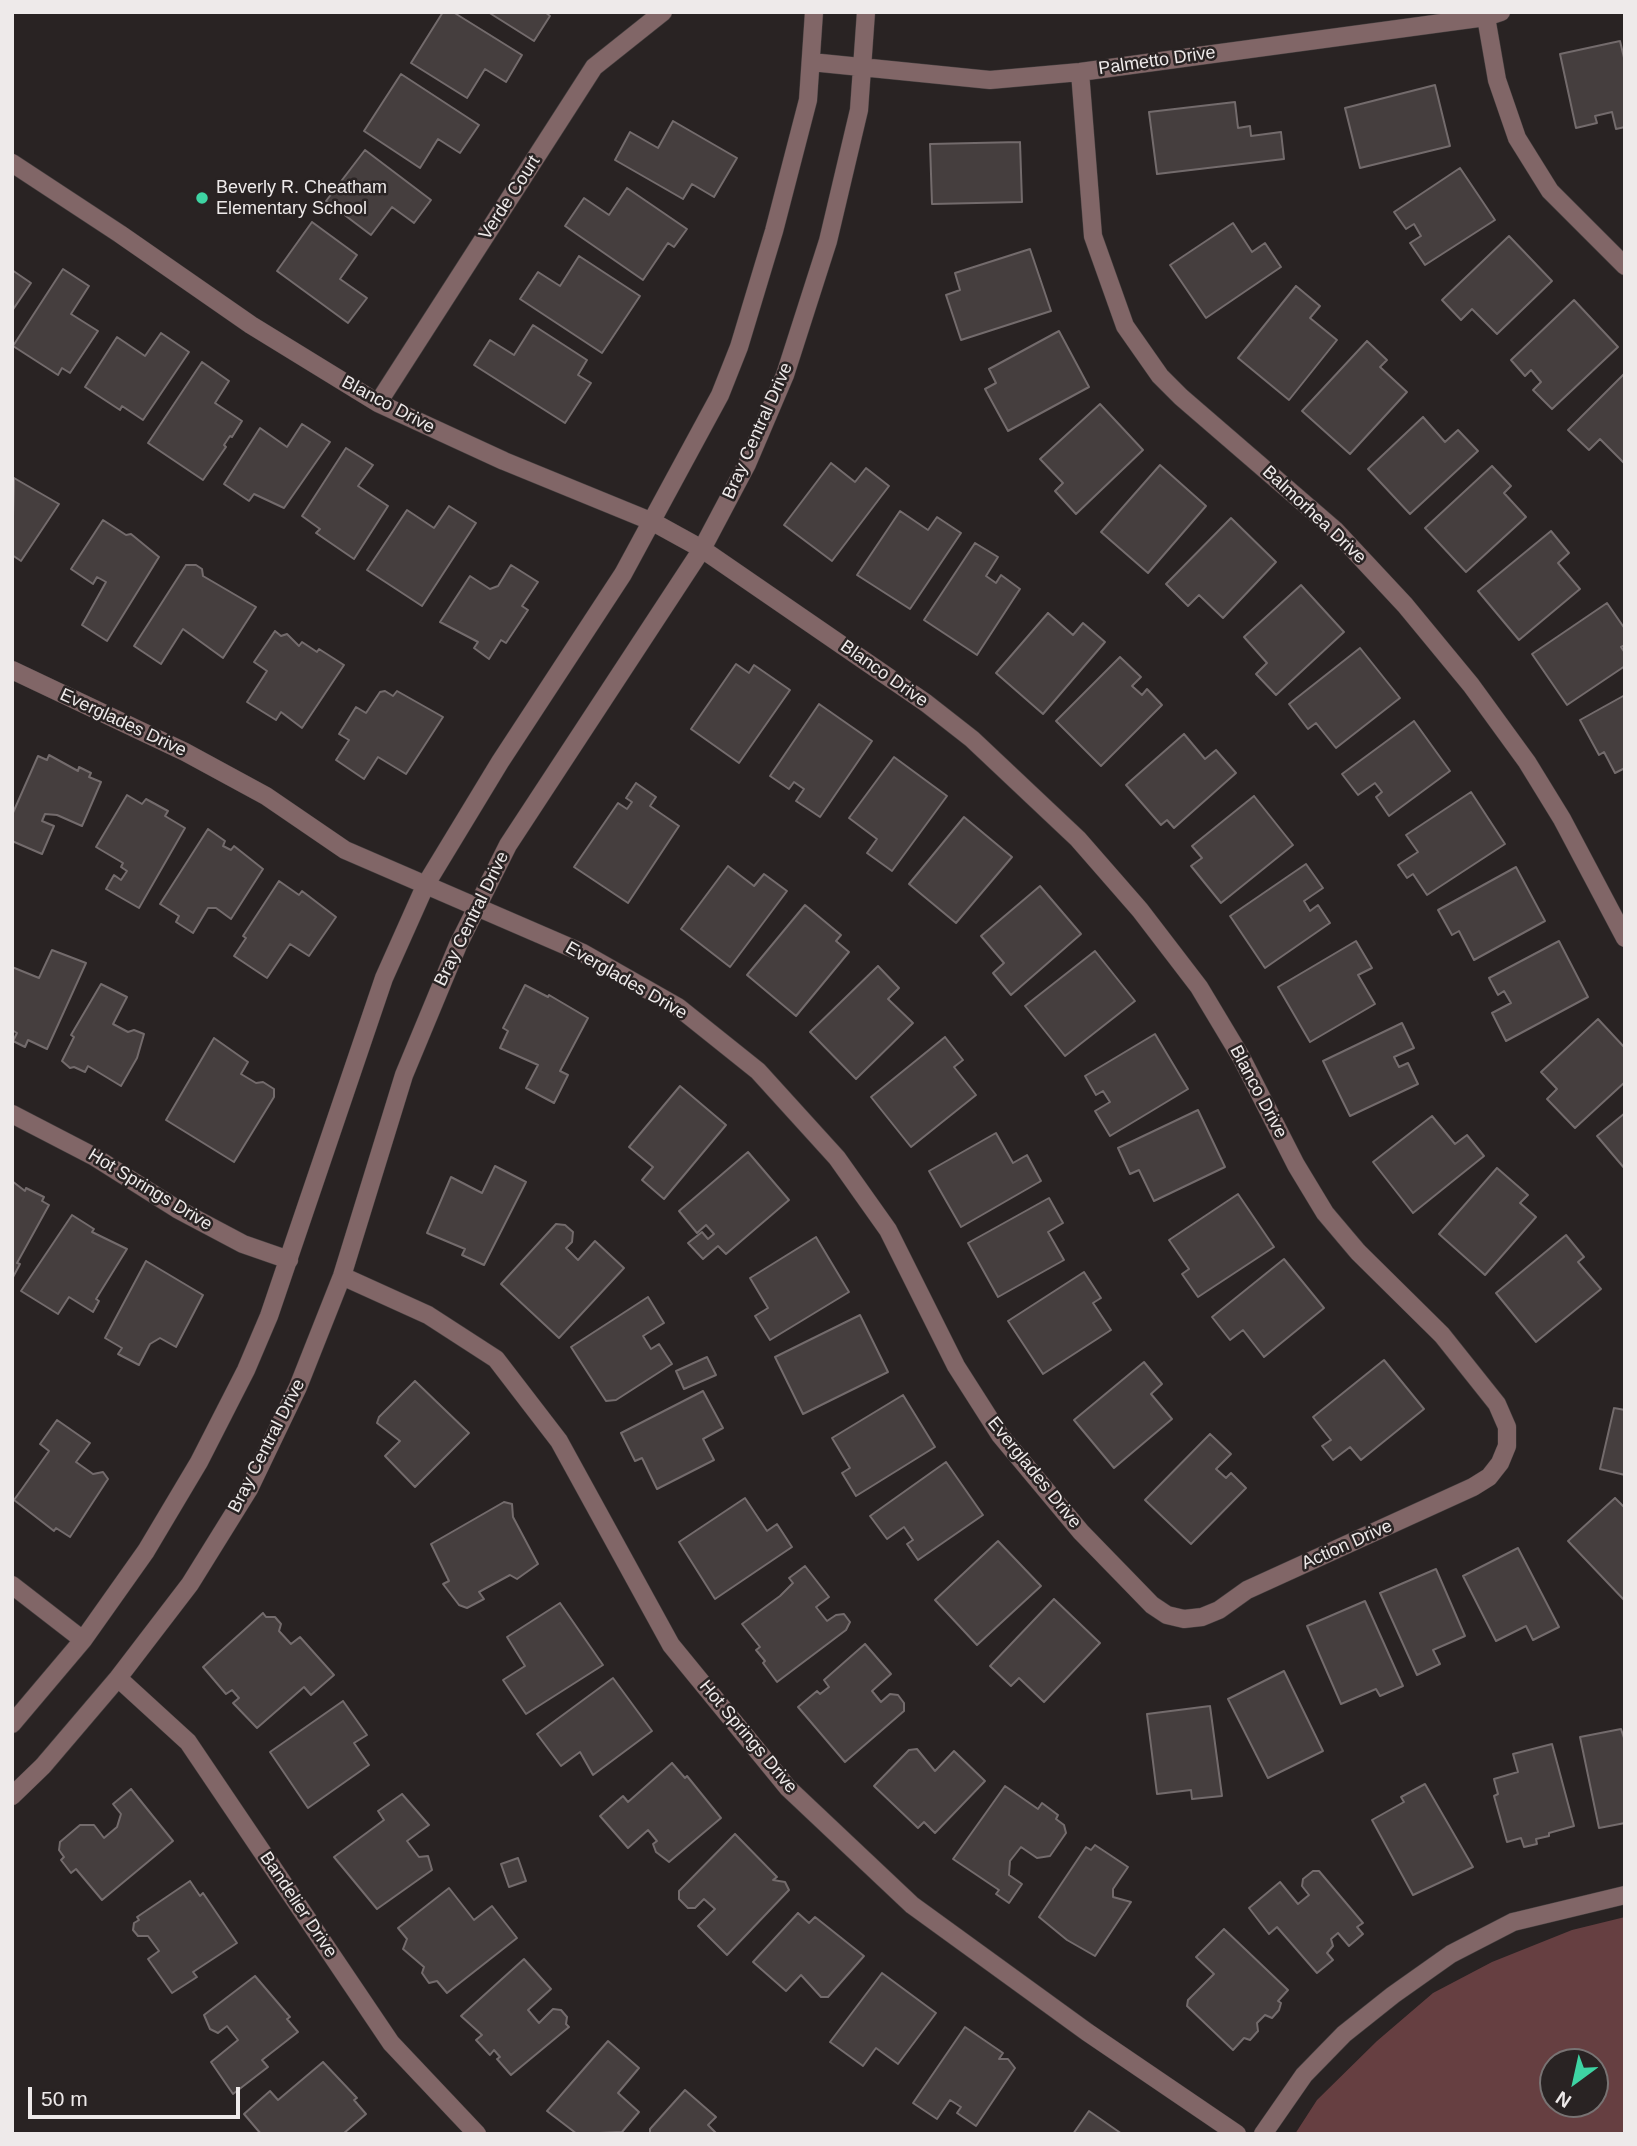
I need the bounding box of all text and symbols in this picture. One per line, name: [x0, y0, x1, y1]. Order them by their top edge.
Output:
street label: Palmetto Drive: [1097, 42, 1217, 80]
street label: Verde Court: [475, 152, 545, 244]
place label: Beverly R. Cheatham Elementary School: [216, 177, 387, 220]
marker: Beverly R. Cheatham Elementary School: [194, 190, 210, 206]
street label: Bray Central Drive: [718, 359, 798, 503]
street label: Blanco Drive: [338, 372, 438, 438]
street label: Balmorhea Drive: [1258, 461, 1370, 569]
street label: Blanco Drive: [836, 636, 932, 712]
street label: Everglades Drive: [56, 684, 190, 762]
street label: Bray Central Drive: [430, 848, 514, 990]
street label: Everglades Drive: [561, 937, 691, 1025]
street label: Blanco Drive: [1225, 1042, 1291, 1142]
street label: Hot Springs Drive: [84, 1144, 216, 1236]
street label: Bray Central Drive: [224, 1376, 310, 1516]
street label: Everglades Drive: [982, 1413, 1086, 1533]
street label: Action Drive: [1298, 1515, 1396, 1575]
street label: Hot Springs Drive: [694, 1676, 802, 1798]
street label: Bandelier Drive: [255, 1848, 341, 1962]
north arrow: [1539, 2048, 1609, 2118]
scale bar: [32, 2072, 243, 2116]
text: 50 m: [41, 2087, 88, 2110]
text: N: [1552, 2087, 1575, 2112]

